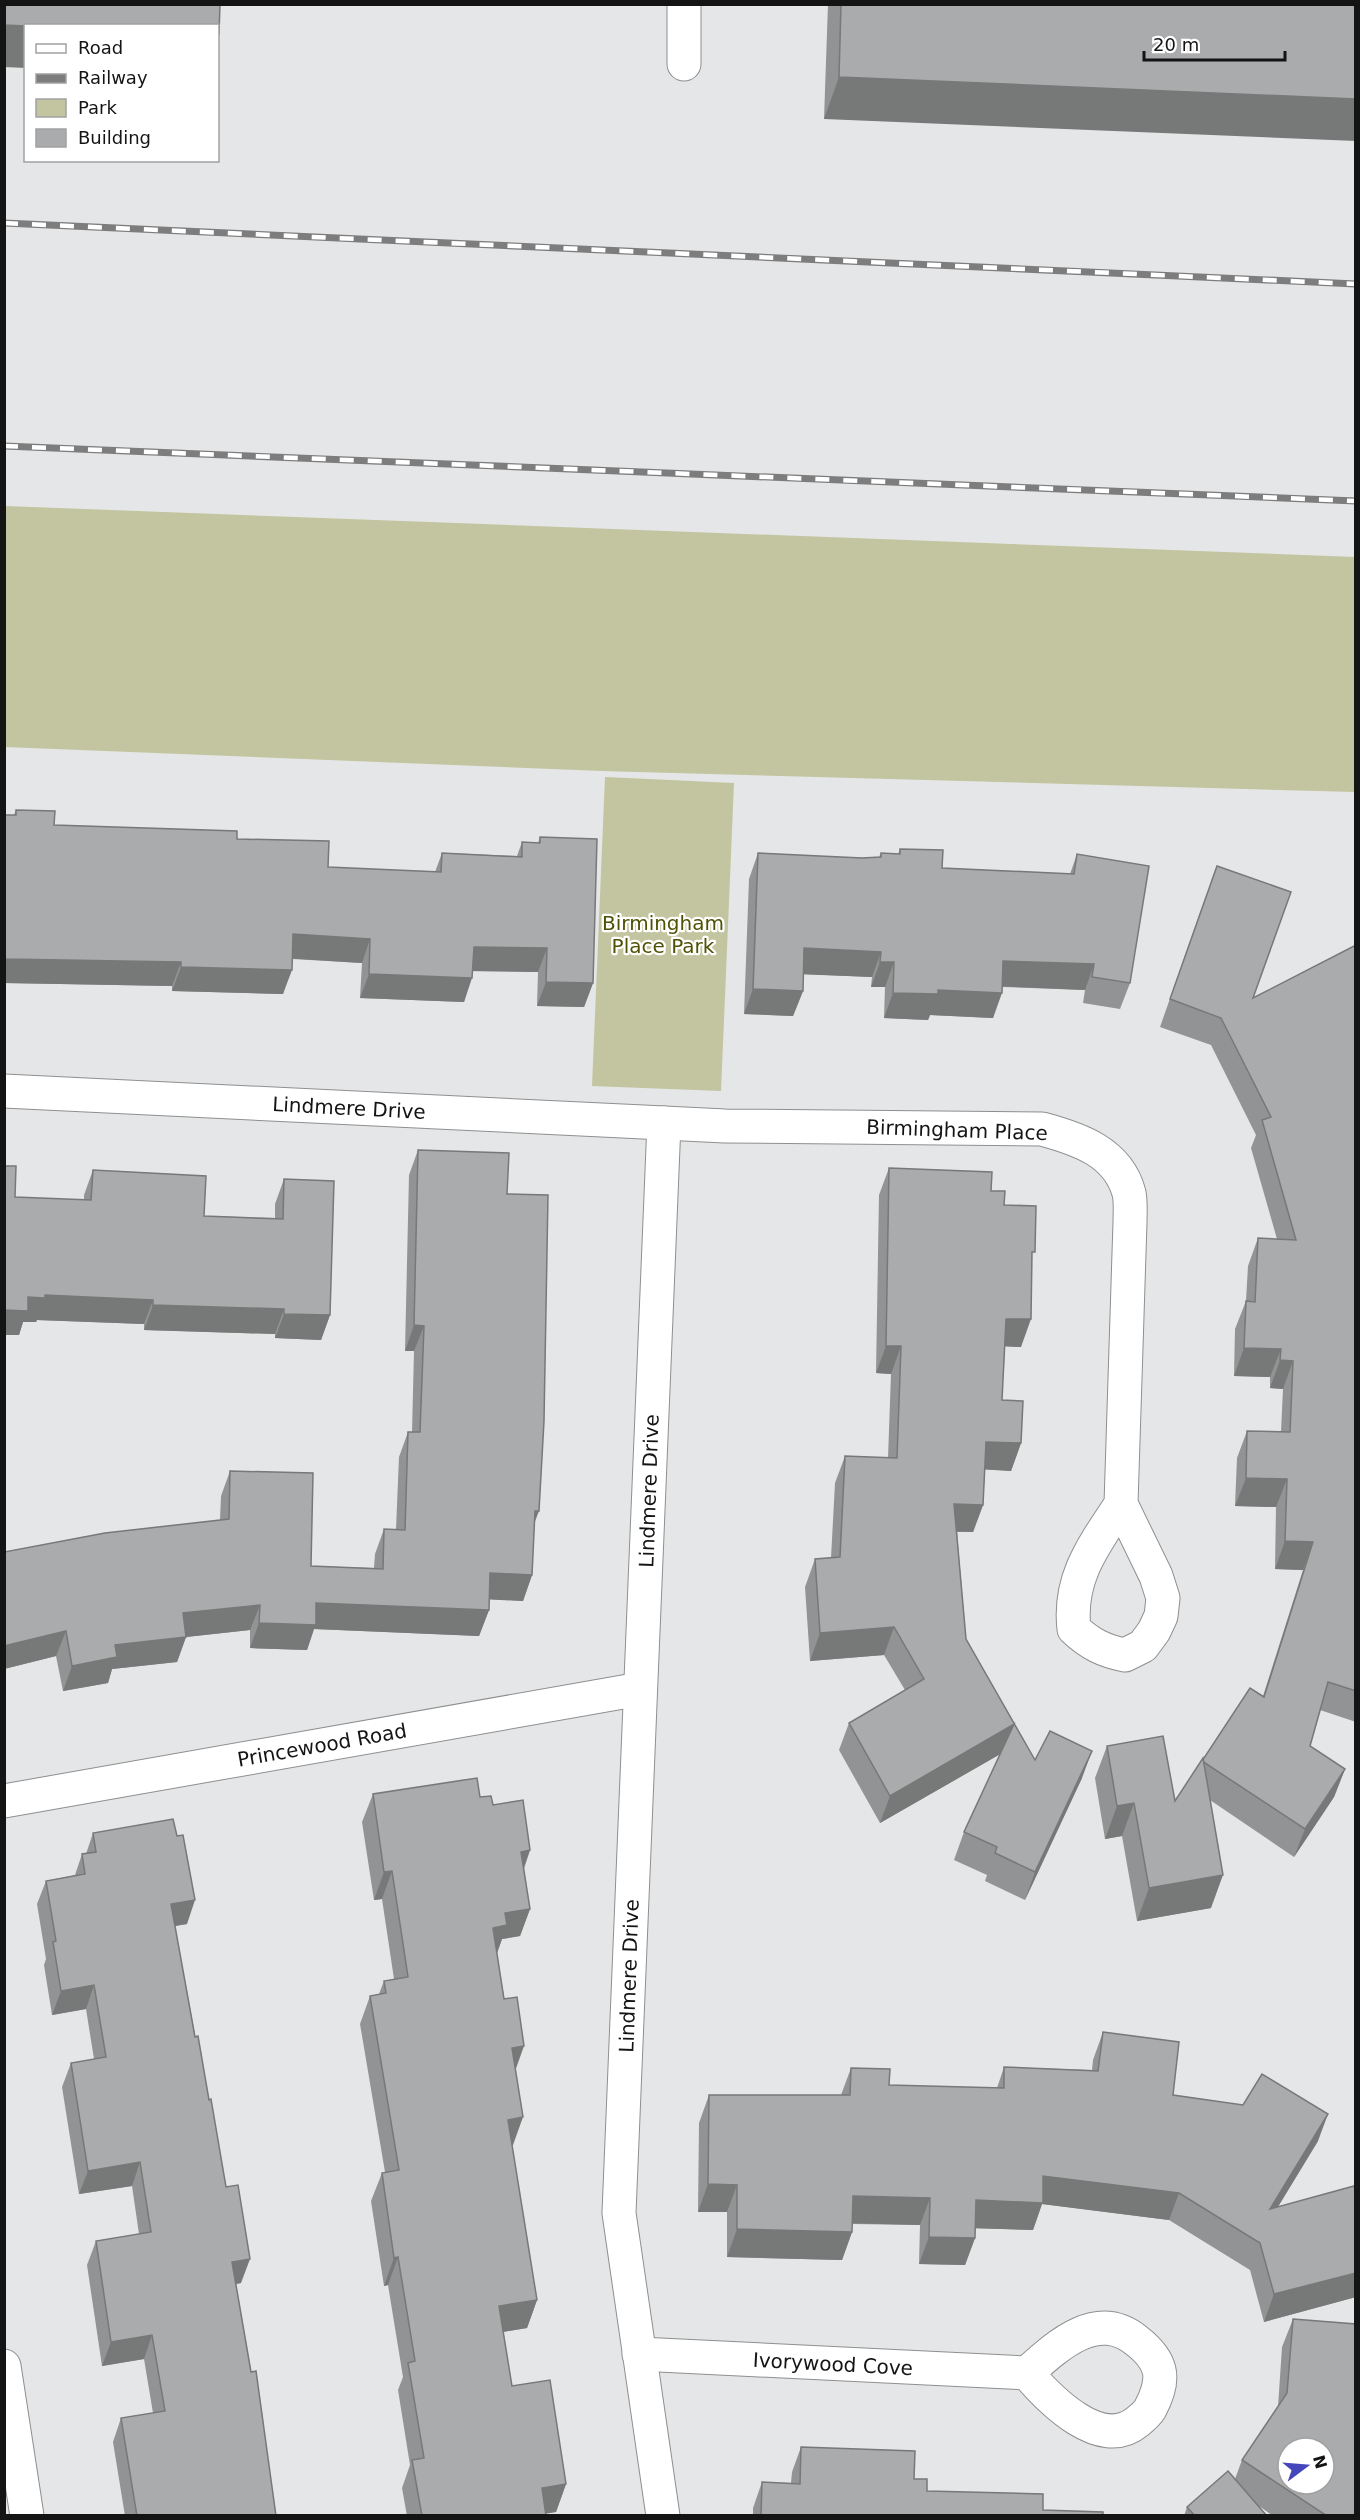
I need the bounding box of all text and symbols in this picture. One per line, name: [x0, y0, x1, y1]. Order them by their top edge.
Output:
legend: [24, 24, 219, 162]
scale bar: [1144, 24, 1285, 62]
text: 20 m: [1153, 34, 1199, 55]
text: Road: [78, 37, 123, 58]
text: Railway: [78, 67, 148, 88]
text: Park: [78, 97, 117, 118]
text: Building: [78, 127, 151, 148]
park label: Birmingham Place Park: [602, 911, 724, 958]
street label: Lindmere Drive: [272, 1092, 426, 1124]
street label: Birmingham Place: [866, 1115, 1048, 1145]
street label: Lindmere Drive: [634, 1414, 664, 1568]
street label: Princewood Road: [235, 1718, 409, 1772]
street label: Lindmere Drive: [614, 1899, 644, 2053]
street label: Ivorywood Cove: [752, 2348, 914, 2380]
north arrow: [1276, 2436, 1336, 2496]
text: N: [1309, 2453, 1331, 2471]

